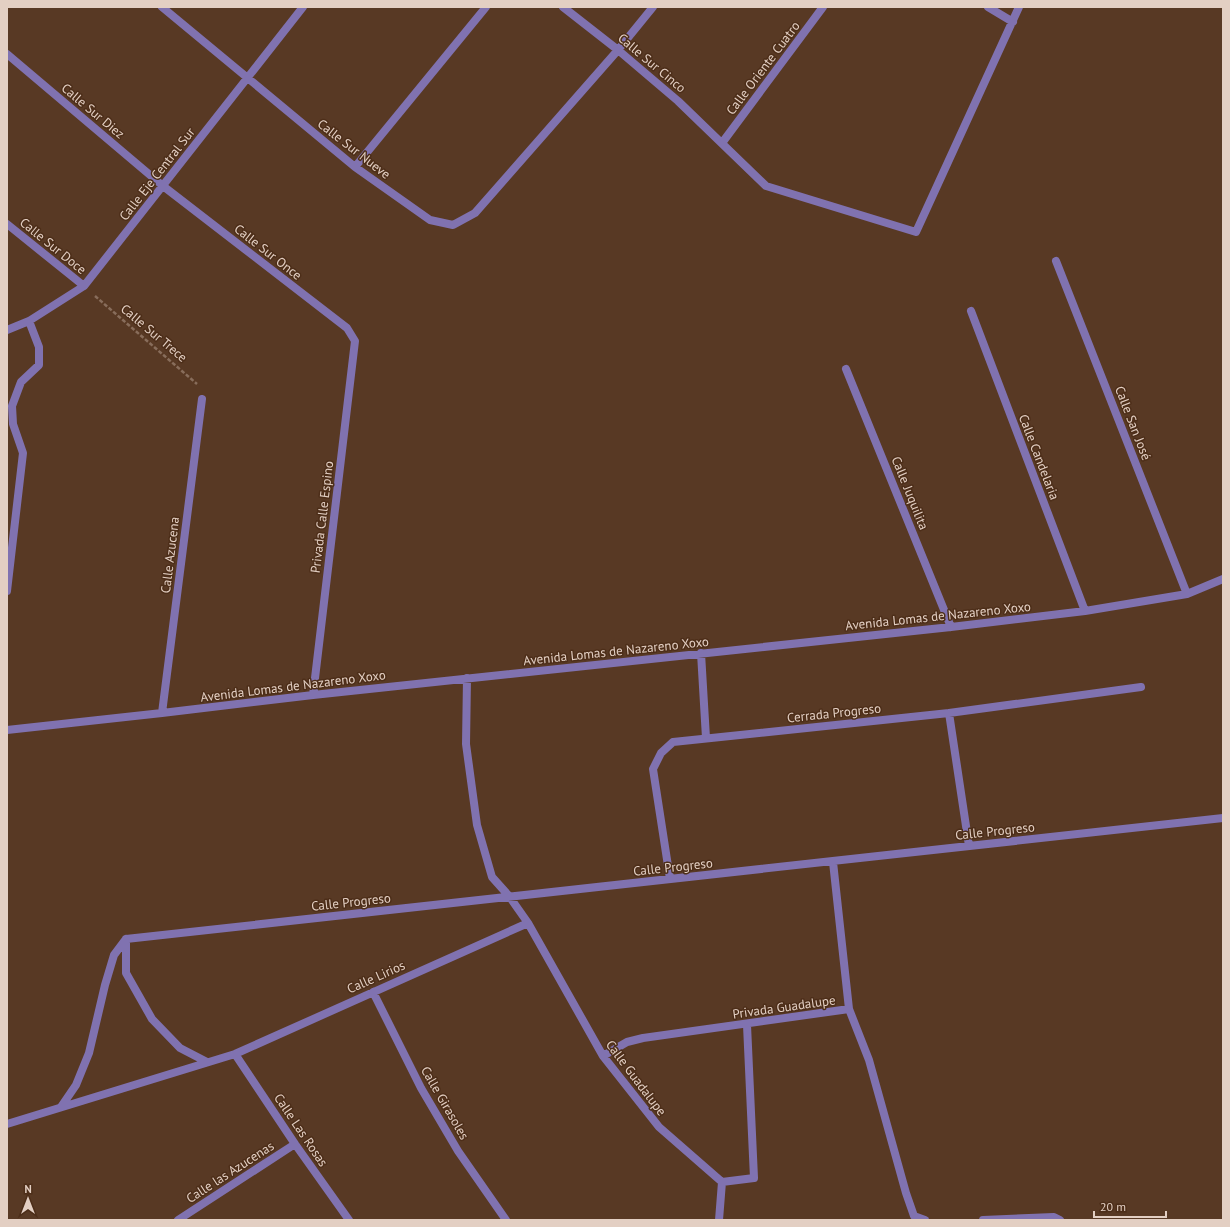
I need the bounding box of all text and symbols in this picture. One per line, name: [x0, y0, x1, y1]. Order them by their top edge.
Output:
street label: Calle Oriente Cuatro: [722, 18, 804, 118]
street label: Calle Sur Cinco: [614, 30, 690, 96]
street label: Calle Sur Diez: [58, 80, 128, 142]
street label: Calle Sur Nueve: [314, 115, 394, 183]
street label: Calle Eje Central Sur: [115, 124, 199, 224]
street label: Calle Sur Doce: [16, 214, 90, 278]
street label: Calle Sur Once: [231, 220, 305, 284]
street label: Calle Sur Trece: [117, 300, 191, 366]
street label: Calle San José: [1111, 384, 1155, 462]
street label: Calle Candelaria: [1015, 412, 1063, 502]
street label: Calle Juquilita: [888, 454, 932, 532]
street label: Privada Calle Espino: [307, 460, 337, 574]
street label: Calle Azucena: [157, 516, 183, 594]
street label: Avenida Lomas de Nazareno Xoxo: [844, 598, 1032, 634]
street label: Avenida Lomas de Nazareno Xoxo: [522, 633, 710, 669]
street label: Avenida Lomas de Nazareno Xoxo: [199, 666, 387, 706]
street label: Cerrada Progreso: [786, 700, 882, 726]
street label: Calle Progreso: [954, 818, 1036, 844]
street label: Calle Progreso: [632, 854, 714, 880]
street label: Calle Progreso: [310, 889, 392, 915]
street label: Calle Lirios: [344, 957, 408, 997]
street label: Privada Guadalupe: [732, 991, 836, 1023]
street label: Calle Guadalupe: [602, 1037, 670, 1119]
street label: Calle Girasoles: [417, 1063, 473, 1143]
street label: Calle Las Rosas: [270, 1090, 332, 1170]
street label: Calle las Azucenas: [183, 1137, 277, 1207]
north arrow: [8, 1179, 48, 1219]
text: N: [24, 1182, 32, 1196]
scale bar: [1094, 1193, 1166, 1219]
text: 20 m: [1100, 1199, 1126, 1214]

